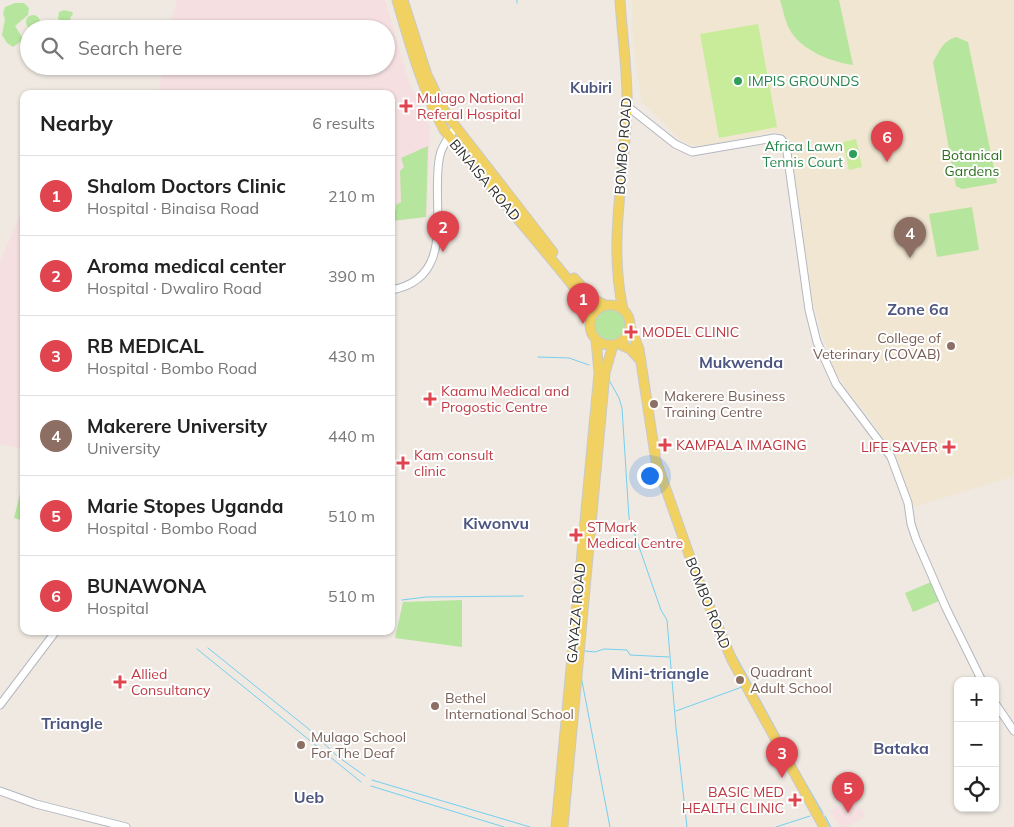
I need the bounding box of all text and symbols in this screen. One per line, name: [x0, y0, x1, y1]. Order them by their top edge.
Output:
search box: [20, 20, 395, 75]
icon: search: [38, 34, 66, 62]
text: Search here: [78, 36, 182, 60]
place label: IMPIS GROUNDS: [748, 72, 860, 90]
marker: IMPIS GROUNDS: [732, 75, 744, 87]
district label: Kubiri: [570, 78, 612, 97]
place label: Mulago National Referal Hospital: [417, 89, 524, 123]
street label: BOMBO ROAD: [611, 97, 635, 195]
marker: Mulago National Referal Hospital: [399, 99, 413, 113]
text: Nearby: [40, 110, 113, 136]
text: 6 results: [312, 113, 375, 133]
pin: 6: [871, 121, 903, 162]
street label: BINAISA ROAD: [446, 135, 524, 225]
place label: Africa Lawn Tennis Court: [762, 137, 843, 171]
park label: Botanical Gardens: [942, 146, 1002, 180]
marker: Africa Lawn Tennis Court: [847, 148, 859, 160]
text: Shalom Doctors Clinic: [87, 174, 286, 198]
text: 1: [51, 186, 61, 206]
text: 210 m: [328, 186, 375, 206]
text: Hospital · Binaisa Road: [87, 198, 259, 218]
pin: 2: [427, 211, 459, 252]
pin: 4: [894, 217, 926, 258]
text: Aroma medical center: [87, 254, 286, 278]
text: 2: [51, 266, 61, 286]
text: 390 m: [328, 266, 375, 286]
text: Hospital · Dwaliro Road: [87, 278, 262, 298]
pin: 1: [567, 283, 599, 324]
district label: Zone 6a: [887, 299, 949, 319]
place label: MODEL CLINIC: [642, 323, 739, 341]
marker: MODEL CLINIC: [624, 325, 638, 339]
place label: College of Veterinary (COVAB): [813, 329, 941, 363]
text: RB MEDICAL: [87, 334, 204, 358]
marker: College of Veterinary (COVAB): [945, 340, 957, 352]
text: 3: [51, 346, 61, 366]
text: 430 m: [328, 346, 375, 366]
district label: Mukwenda: [699, 352, 783, 372]
text: Hospital · Bombo Road: [87, 358, 257, 378]
place label: Kaamu Medical and Progostic Centre: [441, 382, 569, 416]
place label: Makerere Business Training Centre: [664, 387, 786, 421]
marker: Kaamu Medical and Progostic Centre: [423, 392, 437, 406]
marker: Makerere Business Training Centre: [648, 398, 660, 410]
text: Makerere University: [87, 414, 267, 438]
text: 4: [51, 426, 61, 446]
text: 440 m: [328, 426, 375, 446]
place label: KAMPALA IMAGING: [676, 436, 807, 454]
text: University: [87, 438, 161, 458]
marker: KAMPALA IMAGING: [658, 438, 672, 452]
place label: LIFE SAVER: [861, 438, 938, 456]
marker: LIFE SAVER: [942, 440, 956, 454]
place label: Kam consult clinic: [414, 446, 494, 480]
marker: Kam consult clinic: [396, 456, 410, 470]
your location: [637, 463, 663, 489]
text: Marie Stopes Uganda: [87, 494, 283, 518]
text: 5: [51, 506, 61, 526]
text: 510 m: [328, 506, 375, 526]
district label: Kiwonvu: [463, 513, 529, 533]
text: Hospital · Bombo Road: [87, 518, 257, 538]
place label: STMark Medical Centre: [587, 518, 683, 552]
marker: STMark Medical Centre: [569, 528, 583, 542]
street label: BOMBO ROAD: [681, 555, 735, 651]
street label: GAYAZA ROAD: [563, 562, 589, 664]
text: BUNAWONA: [87, 574, 206, 598]
text: 6: [51, 586, 61, 606]
text: 510 m: [328, 586, 375, 606]
text: Hospital: [87, 598, 149, 618]
district label: Mini-triangle: [611, 663, 709, 683]
place label: Quadrant Adult School: [750, 663, 832, 697]
place label: Allied Consultancy: [131, 665, 211, 699]
marker: Quadrant Adult School: [734, 674, 746, 686]
marker: Allied Consultancy: [113, 675, 127, 689]
map controls: [954, 677, 999, 812]
button: +: [954, 677, 999, 722]
place label: Bethel International School: [445, 689, 574, 723]
marker: Bethel International School: [429, 700, 441, 712]
district label: Triangle: [41, 713, 103, 733]
button: −: [954, 722, 999, 767]
place label: Mulago School For The Deaf: [311, 728, 406, 762]
pin: 3: [766, 737, 798, 778]
district label: Bataka: [873, 738, 929, 758]
marker: Mulago School For The Deaf: [295, 739, 307, 751]
button: locate: [954, 767, 999, 812]
pin: 5: [832, 772, 864, 813]
place label: BASIC MED HEALTH CLINIC: [682, 783, 784, 817]
district label: Ueb: [294, 787, 324, 807]
marker: BASIC MED HEALTH CLINIC: [788, 793, 802, 807]

